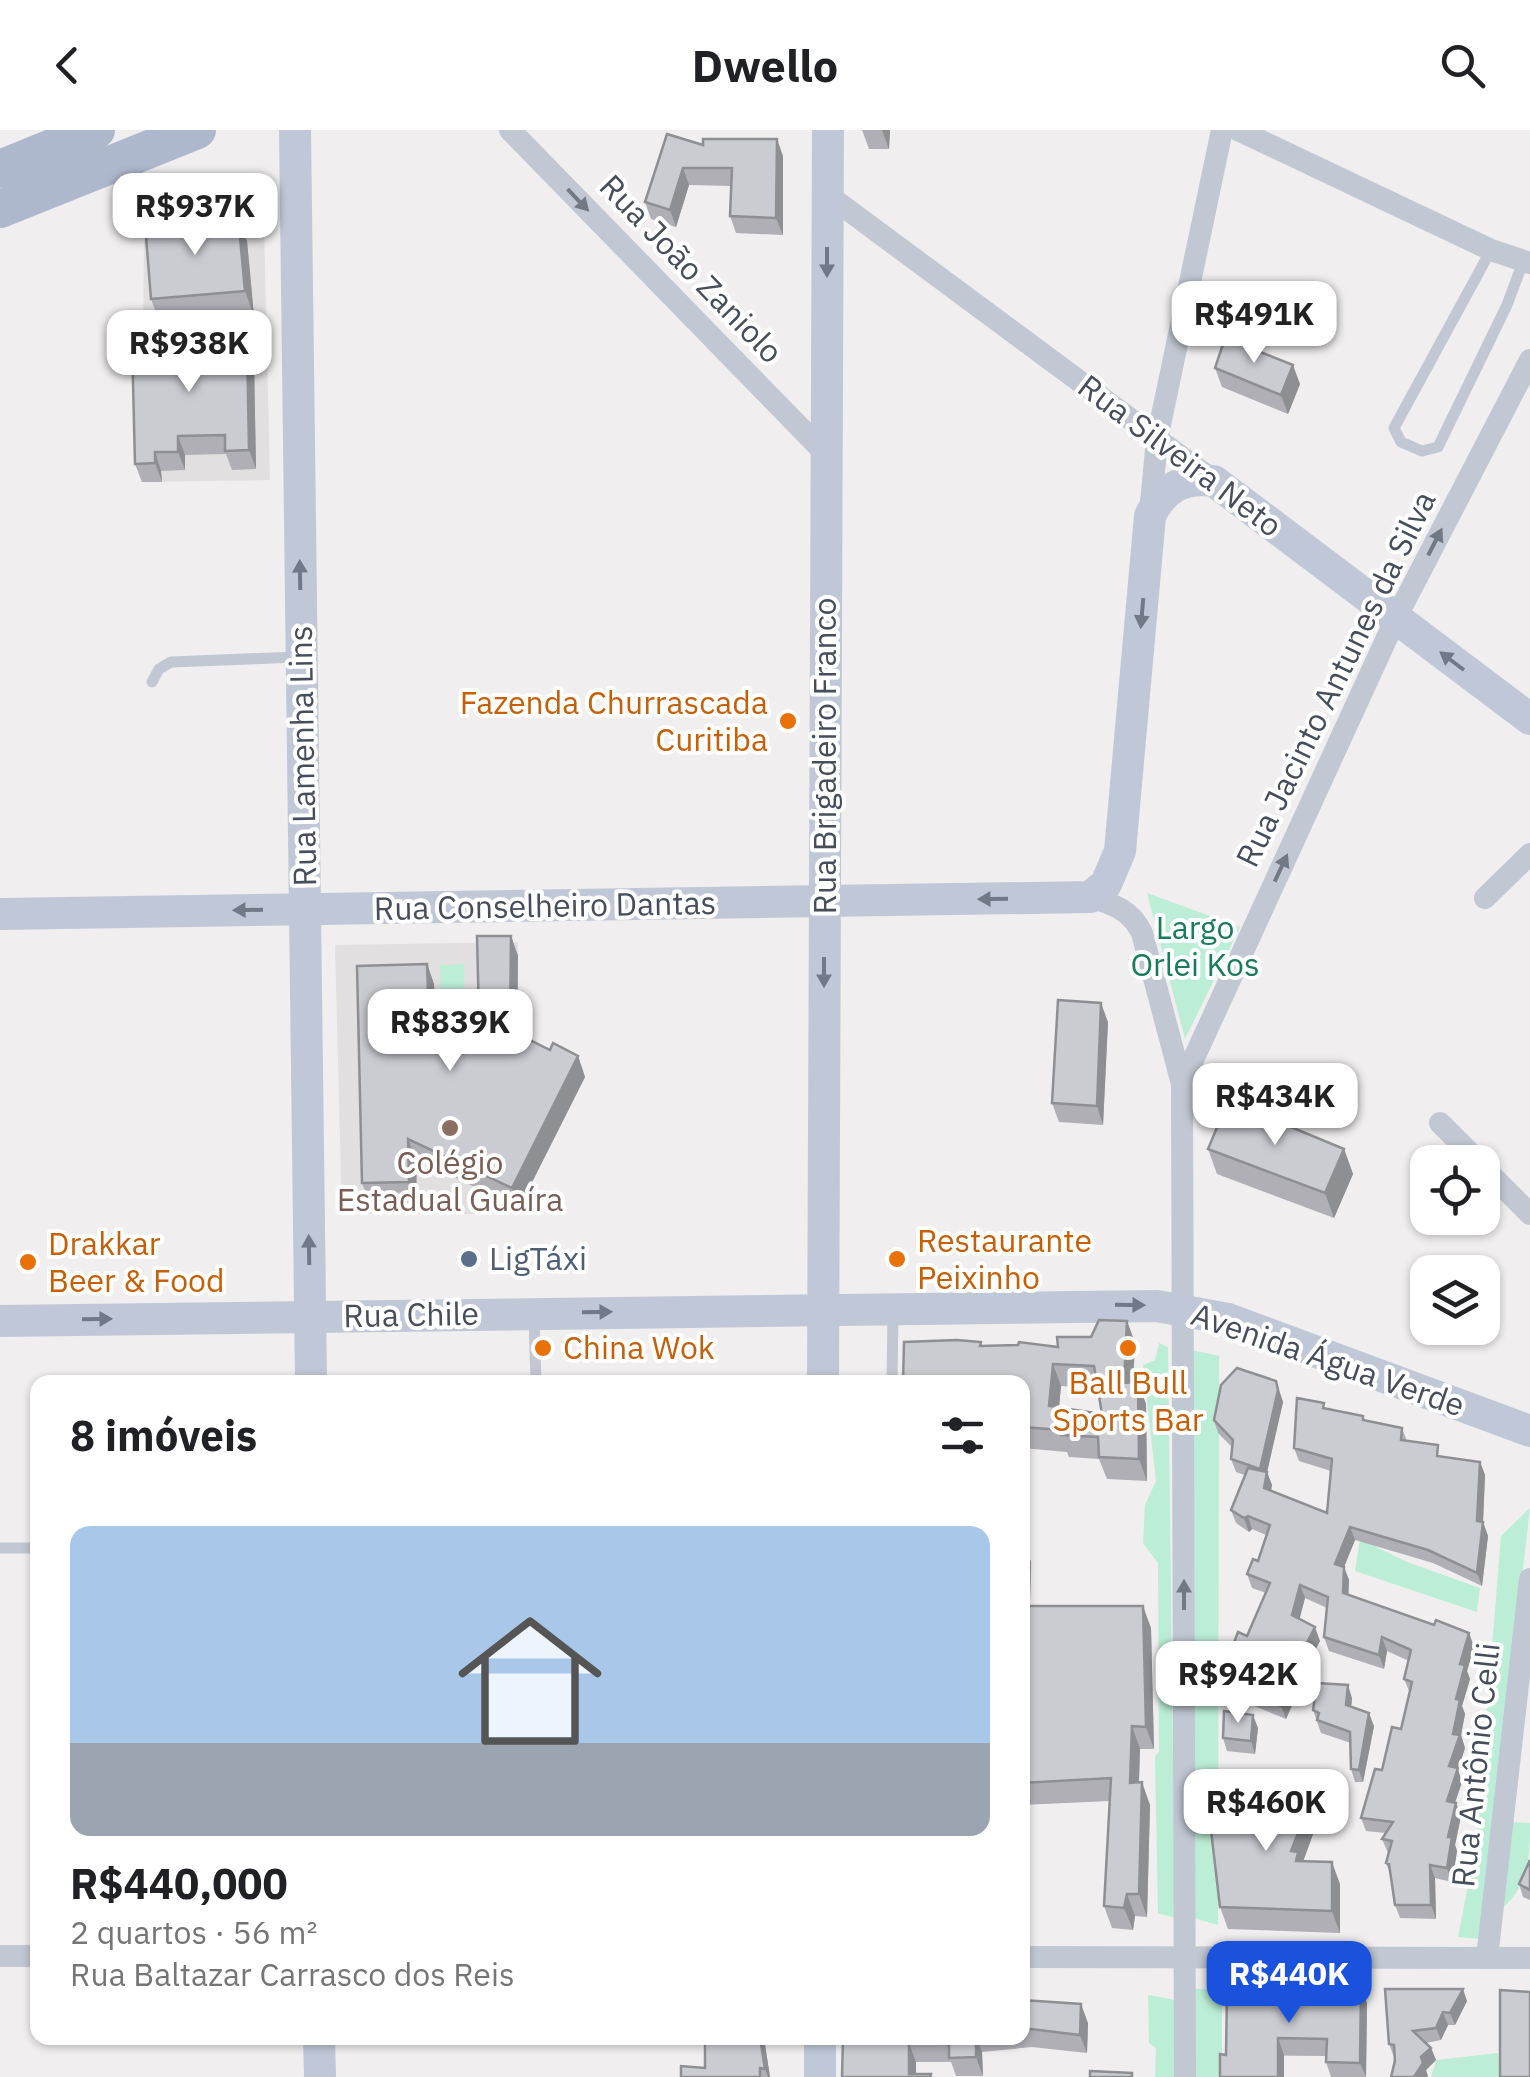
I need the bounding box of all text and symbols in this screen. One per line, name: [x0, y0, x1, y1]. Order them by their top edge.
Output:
text: Dwello: [692, 36, 838, 94]
icon: back: [40, 38, 95, 93]
icon: search: [1435, 38, 1490, 93]
street label: Rua João Zaniolo: [591, 165, 792, 372]
pin: R$937K: [114, 173, 276, 258]
text: R$937K: [135, 184, 255, 226]
one-way arrow: [566, 187, 589, 211]
one-way arrow: [819, 247, 835, 279]
pin: R$491K: [1173, 281, 1335, 366]
text: R$491K: [1194, 292, 1314, 334]
pin: R$938K: [108, 310, 270, 395]
text: R$938K: [129, 321, 249, 363]
street label: Rua Silveira Neto: [1070, 365, 1291, 546]
street label: Rua Jacinto Antunes da Silva: [1226, 484, 1445, 873]
one-way arrow: [1426, 528, 1443, 557]
one-way arrow: [292, 559, 308, 591]
street label: Rua Brigadeiro Franco: [803, 598, 845, 914]
one-way arrow: [1133, 598, 1149, 630]
street label: Rua Lamenha Lins: [279, 625, 325, 887]
one-way arrow: [1439, 651, 1465, 671]
place label: Fazenda Churrascada Curitiba: [460, 681, 768, 760]
marker: Fazenda Churrascada Curitiba: [777, 710, 799, 732]
one-way arrow: [1273, 853, 1289, 883]
street label: Rua Conselheiro Dantas: [373, 881, 717, 929]
one-way arrow: [976, 891, 1008, 907]
one-way arrow: [231, 903, 263, 919]
park label: Largo Orlei Kos: [1130, 906, 1260, 985]
one-way arrow: [816, 957, 832, 989]
pin: R$839K: [369, 989, 531, 1074]
text: R$839K: [390, 1000, 510, 1042]
pin: R$434K: [1194, 1063, 1356, 1148]
text: R$434K: [1215, 1074, 1335, 1116]
marker: Colégio Estadual Guaíra: [439, 1117, 461, 1139]
place label: Colégio Estadual Guaíra: [337, 1141, 563, 1220]
map controls: [1410, 1145, 1500, 1345]
button: locate: [1410, 1145, 1500, 1235]
place label: Restaurante Peixinho: [917, 1219, 1092, 1298]
place label: Drakkar Beer & Food: [48, 1222, 225, 1301]
one-way arrow: [301, 1234, 317, 1266]
place label: LigTáxi: [489, 1237, 587, 1279]
marker: LigTáxi: [458, 1248, 480, 1270]
marker: Restaurante Peixinho: [886, 1248, 908, 1270]
marker: Drakkar Beer & Food: [17, 1251, 39, 1273]
button: layers: [1410, 1255, 1500, 1345]
street label: Rua Chile: [343, 1292, 479, 1336]
street label: Avenida Água Verde: [1186, 1293, 1470, 1425]
one-way arrow: [1115, 1298, 1147, 1314]
one-way arrow: [582, 1304, 614, 1320]
one-way arrow: [82, 1311, 114, 1327]
place label: China Wok: [563, 1326, 715, 1368]
marker: China Wok: [532, 1337, 554, 1359]
marker: Ball Bull Sports Bar: [1117, 1337, 1139, 1359]
place label: Ball Bull Sports Bar: [1052, 1361, 1204, 1440]
text: 8 imóveis: [70, 1408, 257, 1463]
icon: filters: [935, 1408, 990, 1463]
one-way arrow: [1175, 1578, 1191, 1610]
icon: home: [440, 1591, 620, 1771]
pin: R$942K: [1157, 1641, 1319, 1726]
street label: Rua Antônio Celli: [1441, 1641, 1509, 1889]
text: R$942K: [1178, 1652, 1298, 1694]
pin: R$460K: [1185, 1769, 1347, 1854]
text: R$460K: [1206, 1780, 1326, 1822]
text: R$440,000: [70, 1856, 288, 1911]
text: 2 quartos · 56 m²: [70, 1911, 318, 1953]
pin: R$440K: [1208, 1941, 1370, 2026]
text: R$440K: [1229, 1952, 1349, 1994]
text: Rua Baltazar Carrasco dos Reis: [70, 1953, 515, 1995]

